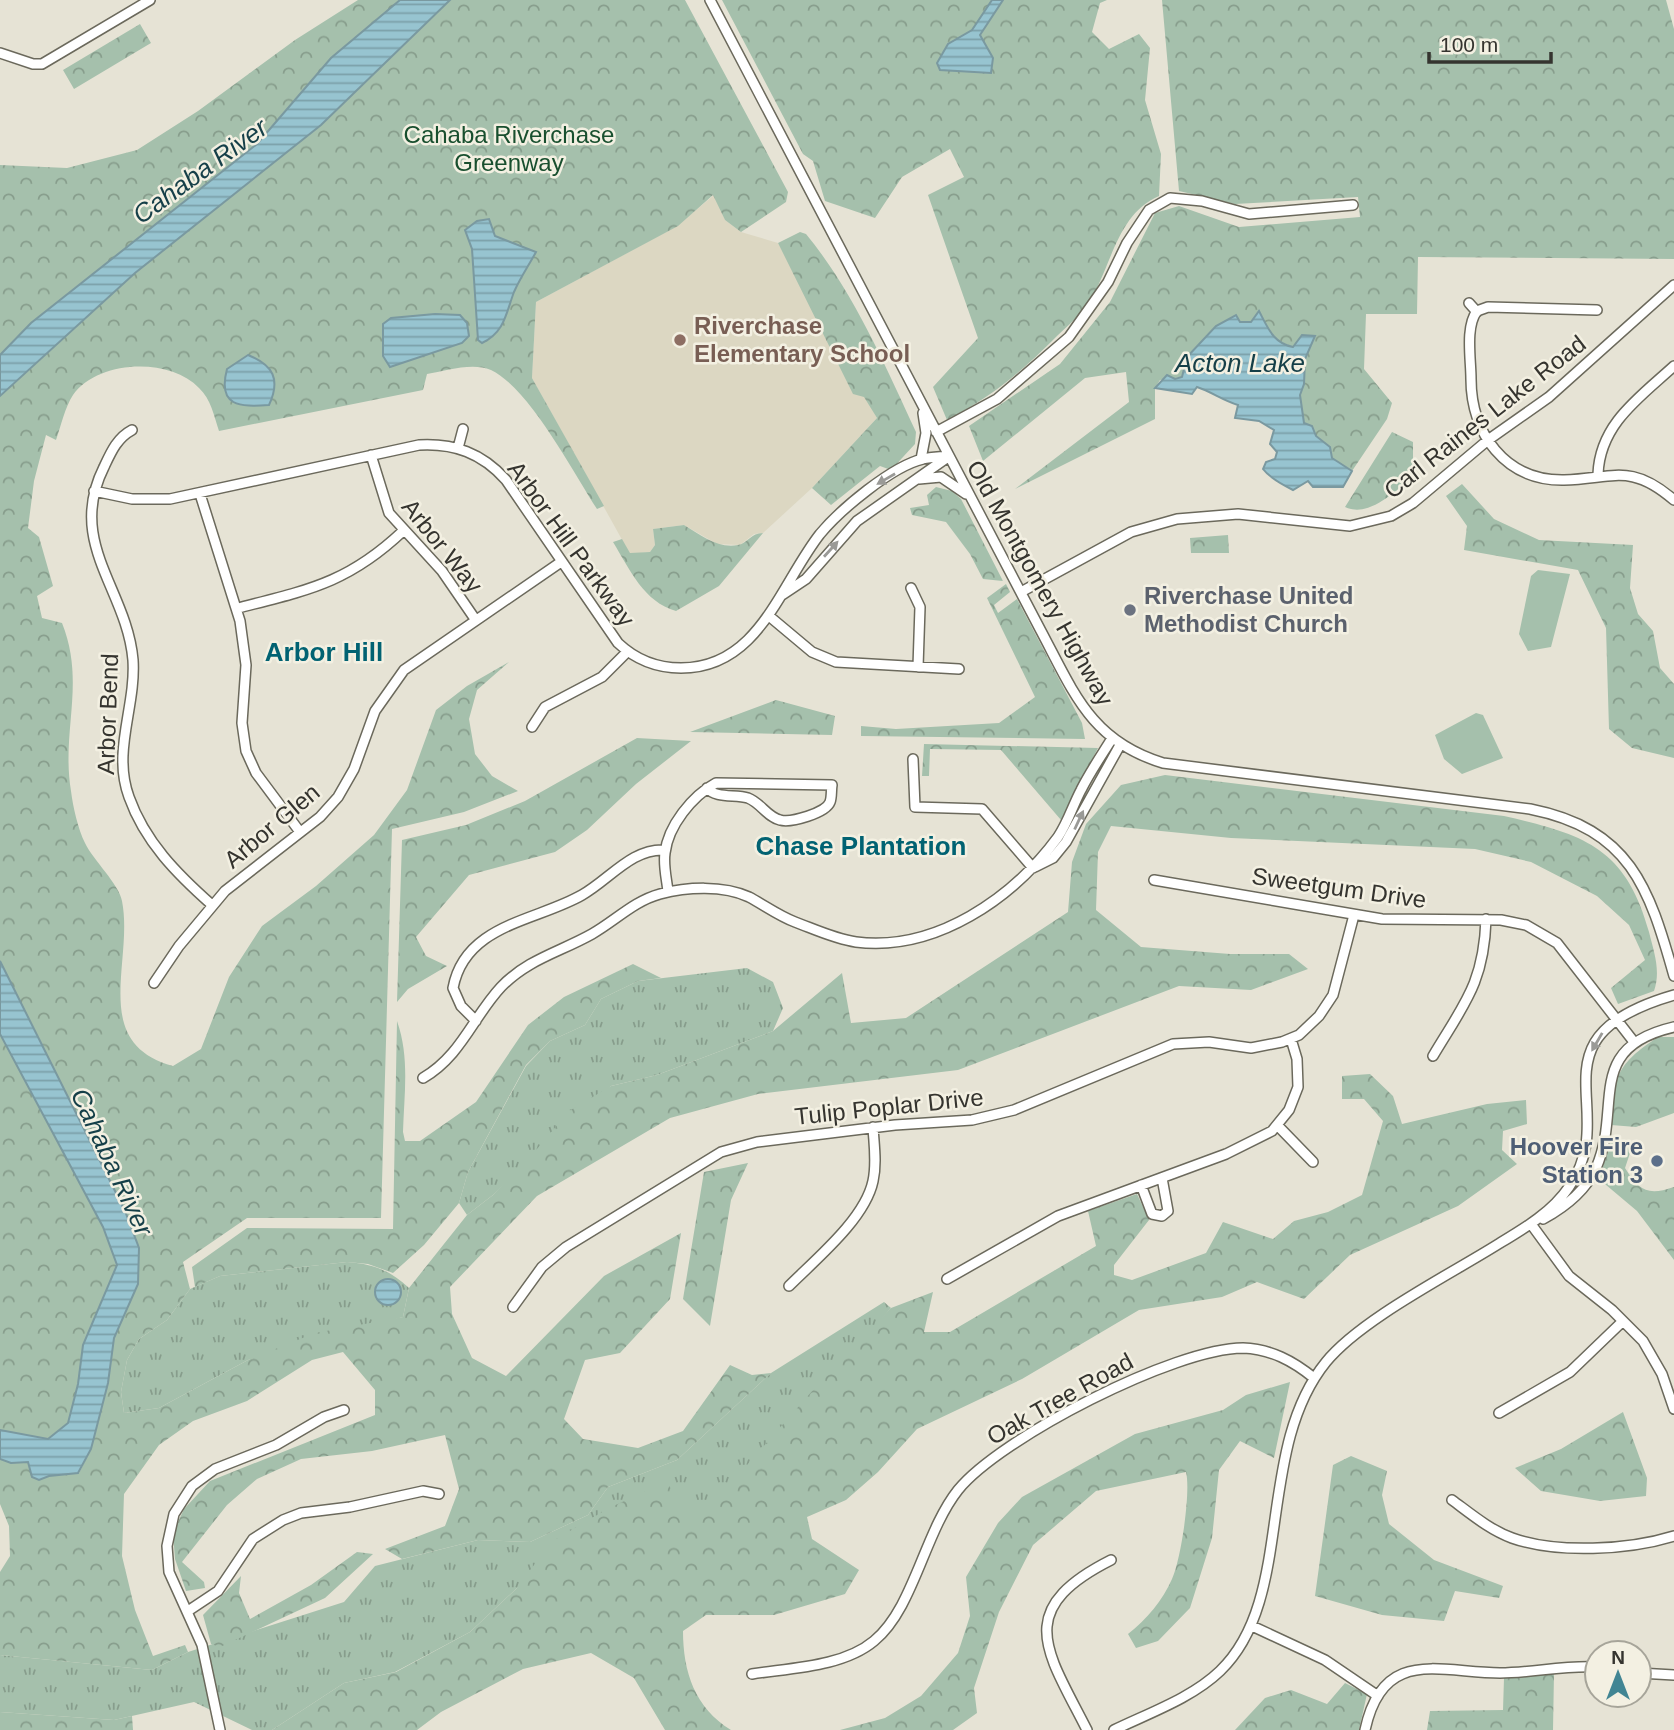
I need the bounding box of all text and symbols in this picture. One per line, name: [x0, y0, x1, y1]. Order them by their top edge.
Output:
scale bar: [1429, 21, 1552, 65]
text: 100 m: [1440, 33, 1498, 56]
water label: Cahaba River: [127, 111, 274, 230]
park label: Cahaba Riverchase Greenway: [404, 121, 614, 176]
place label: Riverchase Elementary School: [694, 312, 910, 367]
street label: Carl Raines Lake Road: [1379, 330, 1591, 504]
marker: Riverchase Elementary School: [672, 332, 688, 348]
water label: Acton Lake: [1173, 348, 1305, 378]
street label: Old Montgomery Highway: [962, 455, 1119, 710]
street label: Arbor Hill Parkway: [502, 456, 640, 631]
one-way arrow: [877, 472, 896, 485]
street label: Arbor Way: [397, 493, 488, 598]
one-way arrow: [823, 541, 838, 558]
place label: Riverchase United Methodist Church: [1144, 582, 1353, 637]
marker: Riverchase United Methodist Church: [1122, 602, 1138, 618]
district label: Arbor Hill: [265, 637, 383, 667]
street label: Arbor Bend: [92, 653, 123, 775]
street label: Arbor Glen: [219, 778, 325, 873]
one-way arrow: [1073, 810, 1085, 830]
district label: Chase Plantation: [756, 831, 966, 861]
street label: Sweetgum Drive: [1250, 862, 1428, 913]
one-way arrow: [1591, 1032, 1603, 1052]
street label: Tulip Poplar Drive: [793, 1083, 985, 1130]
water label: Cahaba River: [65, 1084, 160, 1242]
place label: Hoover Fire Station 3: [1510, 1133, 1643, 1188]
marker: Hoover Fire Station 3: [1649, 1153, 1665, 1169]
street label: Oak Tree Road: [982, 1347, 1137, 1450]
north arrow: [1583, 1639, 1653, 1709]
text: N: [1611, 1647, 1625, 1668]

